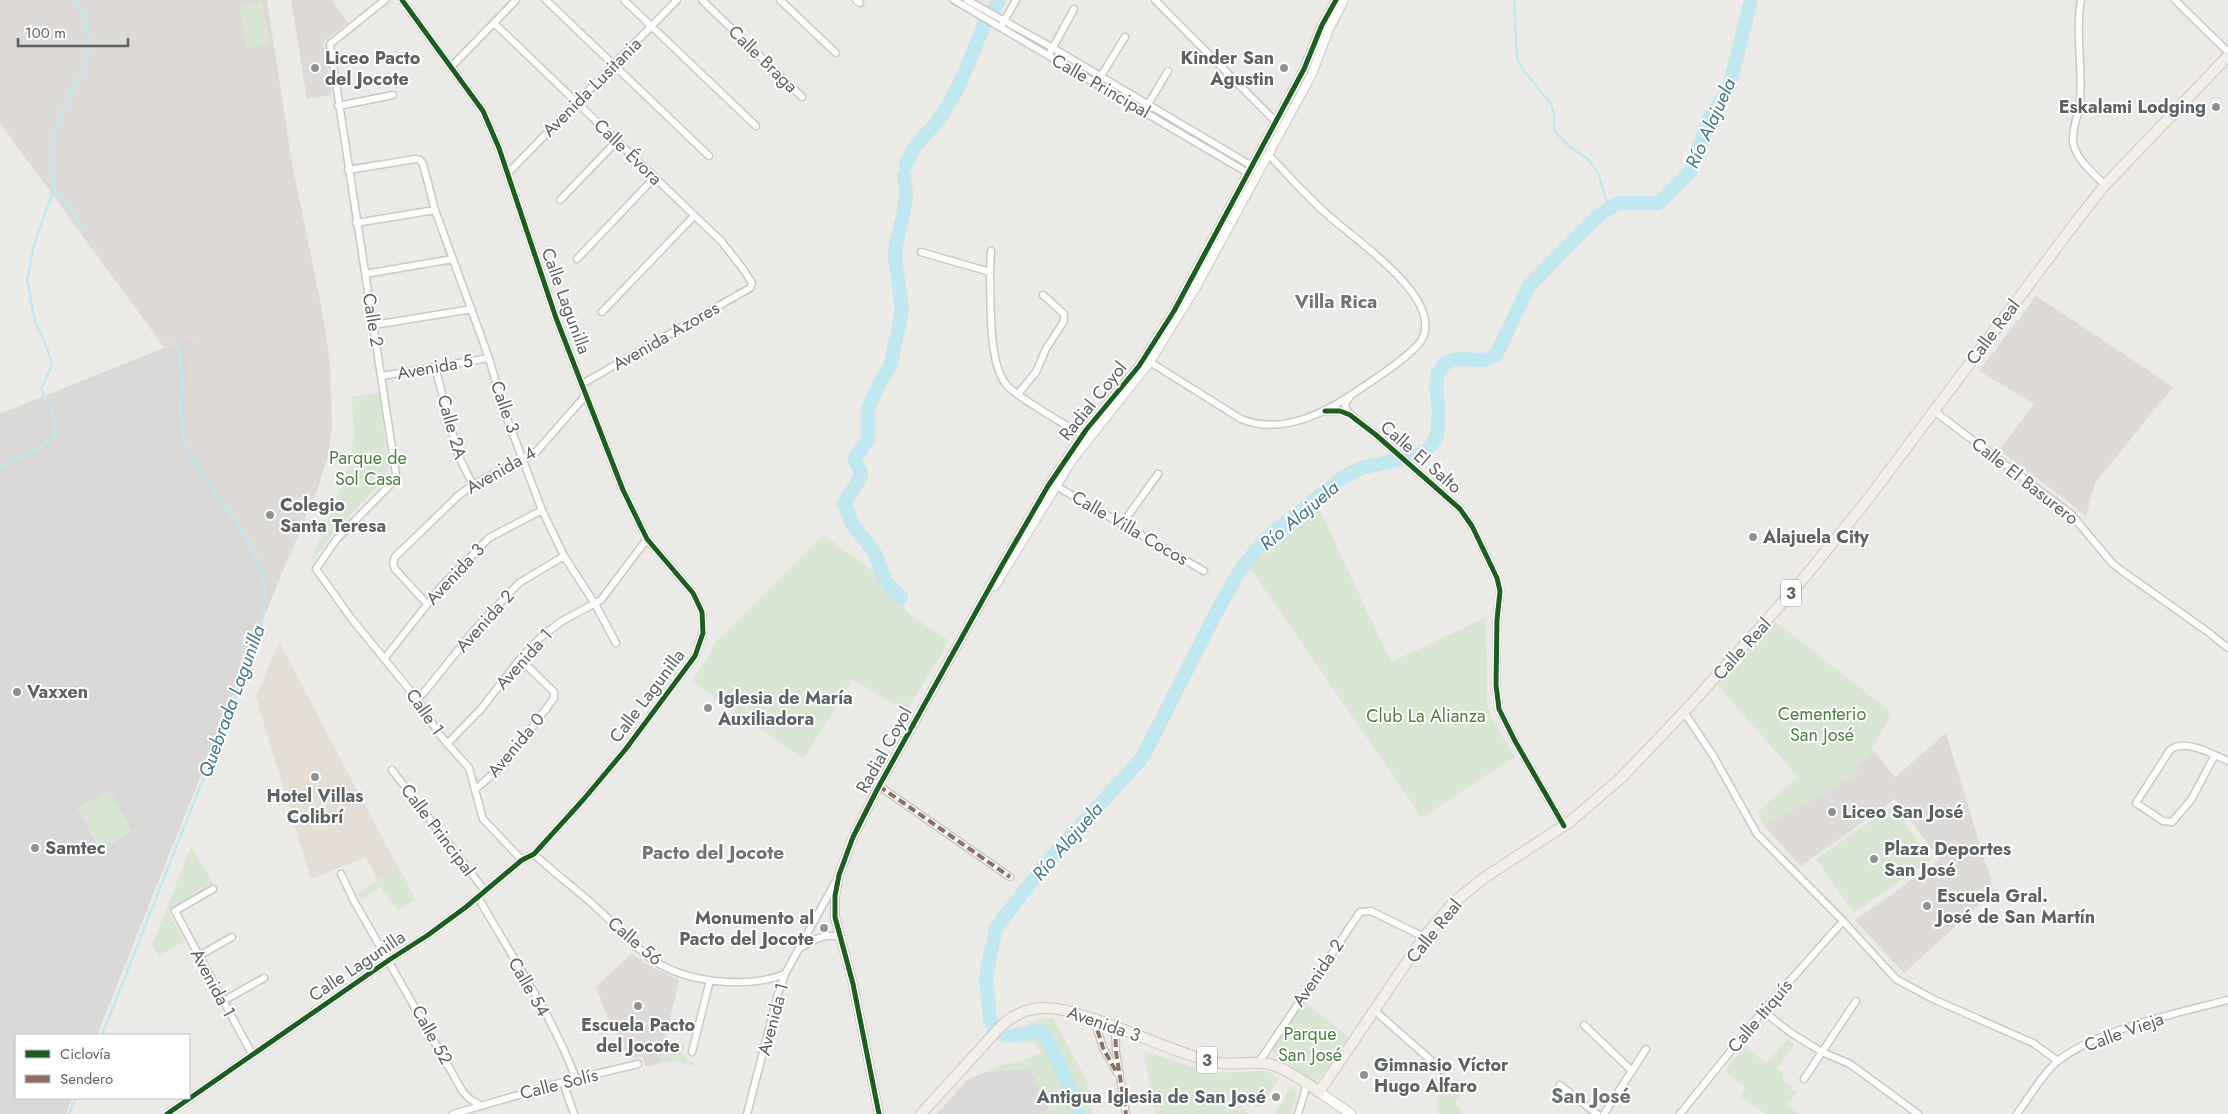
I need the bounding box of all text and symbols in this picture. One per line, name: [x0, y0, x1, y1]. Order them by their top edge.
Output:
scale bar: [18, 15, 128, 47]
street label: Calle Braga: [722, 19, 804, 99]
text: 100 m: [25, 22, 66, 44]
street label: Avenida Lusitania: [536, 31, 648, 143]
place label: Liceo Pacto del Jocote: [325, 45, 421, 92]
place label: Kinder San Agustin: [1181, 45, 1274, 92]
street label: Calle Principal: [1047, 47, 1155, 125]
marker: Liceo Pacto del Jocote: [309, 62, 321, 74]
marker: Kinder San Agustin: [1278, 62, 1290, 74]
water label: Río Alajuela: [1679, 73, 1743, 173]
place label: Eskalami Lodging: [2059, 94, 2206, 120]
marker: Eskalami Lodging: [2210, 101, 2222, 113]
street label: Calle Évora: [588, 113, 668, 191]
street label: Calle Lagunilla: [535, 244, 597, 358]
district label: Villa Rica: [1294, 288, 1377, 315]
street label: Calle 2: [356, 291, 390, 349]
street label: Calle Real: [1960, 294, 2026, 370]
street label: Avenida Azores: [608, 295, 724, 377]
street label: Avenida 5: [395, 348, 475, 386]
street label: Radial Coyol: [1053, 356, 1133, 446]
street label: Calle 3: [484, 377, 526, 437]
street label: Calle 2A: [430, 392, 474, 462]
street label: Calle El Salto: [1375, 414, 1467, 500]
street label: Calle El Basurero: [1966, 431, 2084, 531]
street label: Avenida 4: [461, 440, 541, 500]
park label: Parque de Sol Casa: [329, 445, 407, 492]
water label: Río Alajuela: [1254, 474, 1345, 557]
street label: Calle Villa Cocos: [1067, 484, 1193, 572]
place label: Colegio Santa Teresa: [280, 492, 386, 539]
marker: Colegio Santa Teresa: [264, 509, 276, 521]
place label: Alajuela City: [1762, 524, 1870, 550]
marker: Alajuela City: [1747, 531, 1759, 543]
street label: Avenida 3: [420, 537, 491, 611]
road number: 3: [1781, 580, 1801, 606]
street label: Avenida 2: [450, 584, 520, 658]
street label: Calle Real: [1707, 612, 1777, 686]
water label: Quebrada Lagunilla: [191, 621, 272, 781]
street label: Avenida 1: [489, 623, 559, 695]
street label: Calle Lagunilla: [603, 644, 691, 748]
place label: Vaxxen: [26, 679, 88, 705]
street label: Calle 1: [399, 683, 451, 741]
place label: Iglesia de María Auxiliadora: [717, 685, 853, 732]
marker: Vaxxen: [11, 686, 23, 698]
park label: Cementerio San José: [1778, 701, 1866, 748]
marker: Iglesia de María Auxiliadora: [702, 702, 714, 714]
street label: Radial Coyol: [850, 702, 918, 798]
park label: Club La Alianza: [1366, 703, 1486, 729]
street label: Avenida 0: [481, 707, 551, 783]
marker: Hotel Villas Colibrí: [309, 771, 321, 783]
street label: Calle Principal: [394, 778, 482, 882]
place label: Hotel Villas Colibrí: [267, 783, 363, 830]
water label: Río Alajuela: [1026, 796, 1109, 887]
place label: Liceo San José: [1842, 799, 1963, 825]
marker: Liceo San José: [1826, 806, 1838, 818]
place label: Samtec: [45, 835, 106, 861]
place label: Plaza Deportes San José: [1884, 836, 2011, 883]
district label: Pacto del Jocote: [642, 839, 784, 866]
marker: Samtec: [29, 842, 41, 854]
marker: Plaza Deportes San José: [1868, 853, 1880, 865]
place label: Escuela Gral. José de San Martín: [1934, 883, 2095, 930]
street label: Calle Real: [1400, 893, 1468, 969]
marker: Escuela Gral. José de San Martín: [1921, 900, 1933, 912]
place label: Monumento al Pacto del Jocote: [679, 905, 814, 952]
street label: Calle 56: [602, 910, 668, 972]
marker: Monumento al Pacto del Jocote: [818, 922, 830, 934]
street label: Calle Lagunilla: [304, 924, 410, 1008]
street label: Avenida 2: [1286, 934, 1350, 1012]
street label: Avenida 1: [184, 944, 242, 1022]
street label: Calle 54: [502, 953, 556, 1021]
street label: Calle Itiquís: [1721, 974, 1799, 1058]
street label: Avenida 1: [751, 980, 795, 1058]
street label: Avenida 3: [1064, 999, 1144, 1049]
marker: Escuela Pacto del Jocote: [632, 1000, 644, 1012]
street label: Calle 52: [405, 1001, 459, 1069]
street label: Calle Vieja: [2081, 1006, 2167, 1058]
place label: Escuela Pacto del Jocote: [581, 1012, 695, 1059]
park label: Parque San José: [1278, 1021, 1342, 1068]
legend: [15, 1034, 190, 1099]
text: Ciclovía: [60, 1043, 110, 1065]
road number: 3: [1197, 1046, 1217, 1074]
place label: Gimnasio Víctor Hugo Alfaro: [1374, 1052, 1509, 1099]
street label: Calle Solís: [517, 1062, 601, 1106]
text: Sendero: [60, 1068, 113, 1090]
marker: Gimnasio Víctor Hugo Alfaro: [1358, 1069, 1370, 1081]
district label: San José: [1551, 1082, 1631, 1111]
place label: Antigua Iglesia de San José: [1036, 1084, 1266, 1110]
marker: Antigua Iglesia de San José: [1270, 1091, 1282, 1103]

